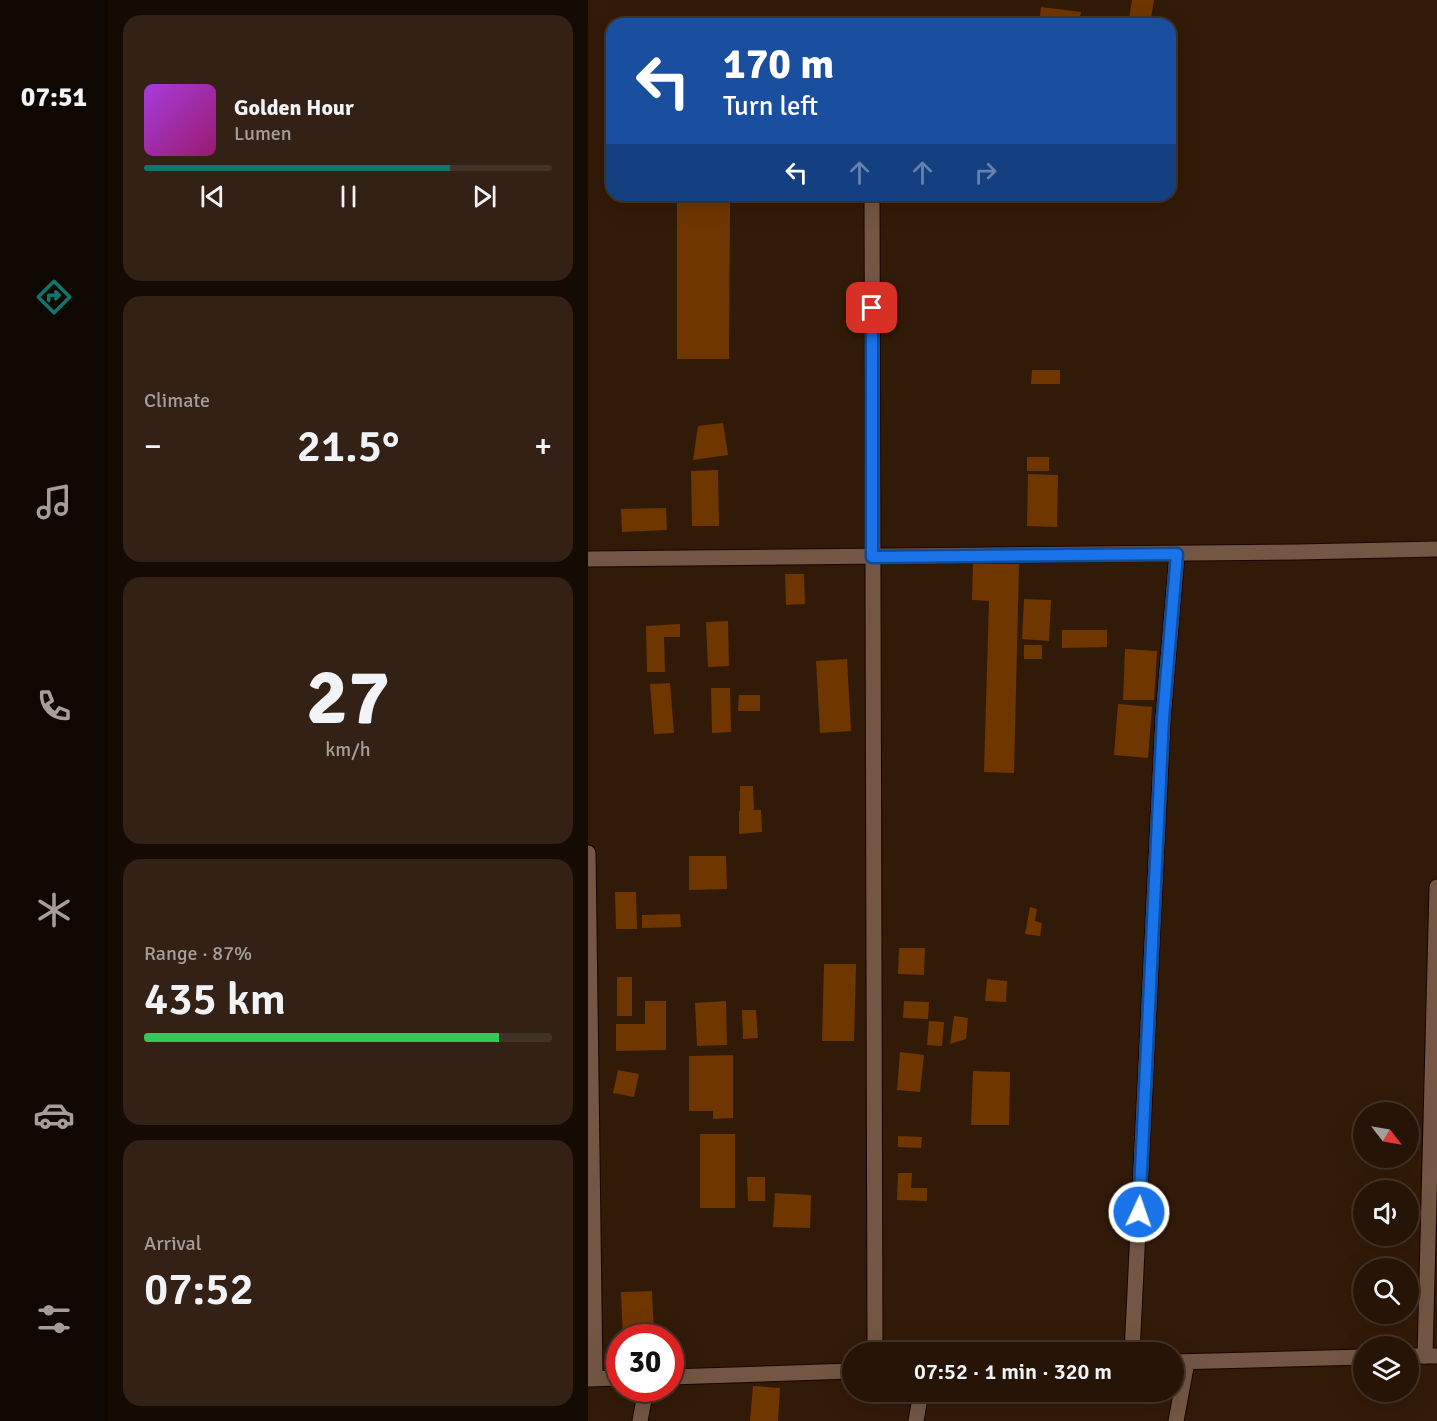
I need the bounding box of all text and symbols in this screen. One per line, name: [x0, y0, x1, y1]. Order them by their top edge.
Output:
text: 170 m: [723, 39, 834, 90]
icon: left: [624, 42, 702, 120]
text: 07:51: [21, 81, 87, 114]
text: Turn left: [723, 90, 818, 123]
text: Golden Hour: [234, 94, 354, 121]
text: Lumen: [234, 121, 292, 146]
icon: left: [780, 156, 813, 189]
icon: ahead: [843, 156, 876, 189]
icon: ahead: [906, 156, 939, 189]
icon: right: [969, 156, 1002, 189]
icon: previous: [196, 180, 229, 213]
icon: pause: [332, 180, 365, 213]
icon: next: [468, 180, 501, 213]
icon: directions: [33, 276, 75, 318]
pin: [846, 282, 897, 333]
icon: arrive: [855, 291, 888, 324]
text: Climate: [144, 388, 210, 413]
text: 21.5°: [297, 419, 399, 474]
text: −: [144, 426, 162, 467]
text: +: [534, 426, 552, 467]
icon: music: [33, 481, 75, 523]
text: 27: [306, 650, 390, 746]
icon: phone: [33, 685, 75, 727]
text: km/h: [325, 737, 371, 762]
icon: climate: [33, 889, 75, 931]
text: Range · 87%: [144, 941, 252, 966]
text: 435 km: [144, 972, 286, 1027]
icon: car: [33, 1094, 75, 1136]
north arrow: [1353, 1102, 1419, 1168]
map controls: [1353, 1102, 1419, 1402]
position arrow: [1107, 1180, 1171, 1244]
button: sound: [1353, 1180, 1419, 1246]
text: Arrival: [144, 1231, 202, 1256]
button: search: [1353, 1258, 1419, 1324]
text: 07:52: [144, 1262, 254, 1317]
icon: filters: [33, 1298, 75, 1340]
speed limit sign: 30: [606, 1324, 684, 1402]
button: layers: [1353, 1336, 1419, 1402]
text: 07:52 · 1 min · 320 m: [914, 1358, 1112, 1385]

